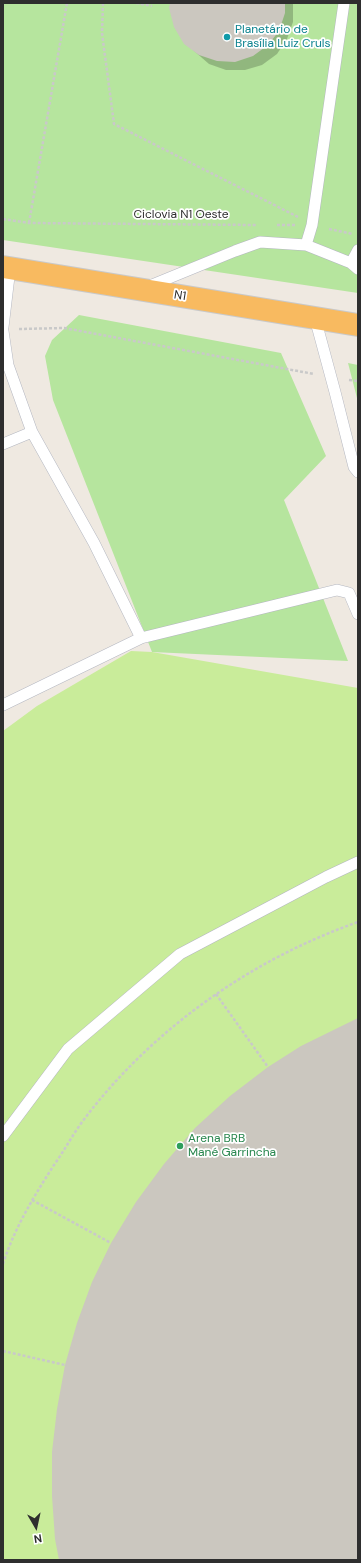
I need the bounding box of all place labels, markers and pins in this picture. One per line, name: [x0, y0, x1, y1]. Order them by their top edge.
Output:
place label: Planetário de Brasília Luiz Cruls: [235, 23, 331, 51]
marker: Planetário de Brasília Luiz Cruls: [222, 32, 232, 42]
place label: Arena BRB Mané Garrincha: [188, 1132, 276, 1160]
marker: Arena BRB Mané Garrincha: [175, 1141, 185, 1151]

